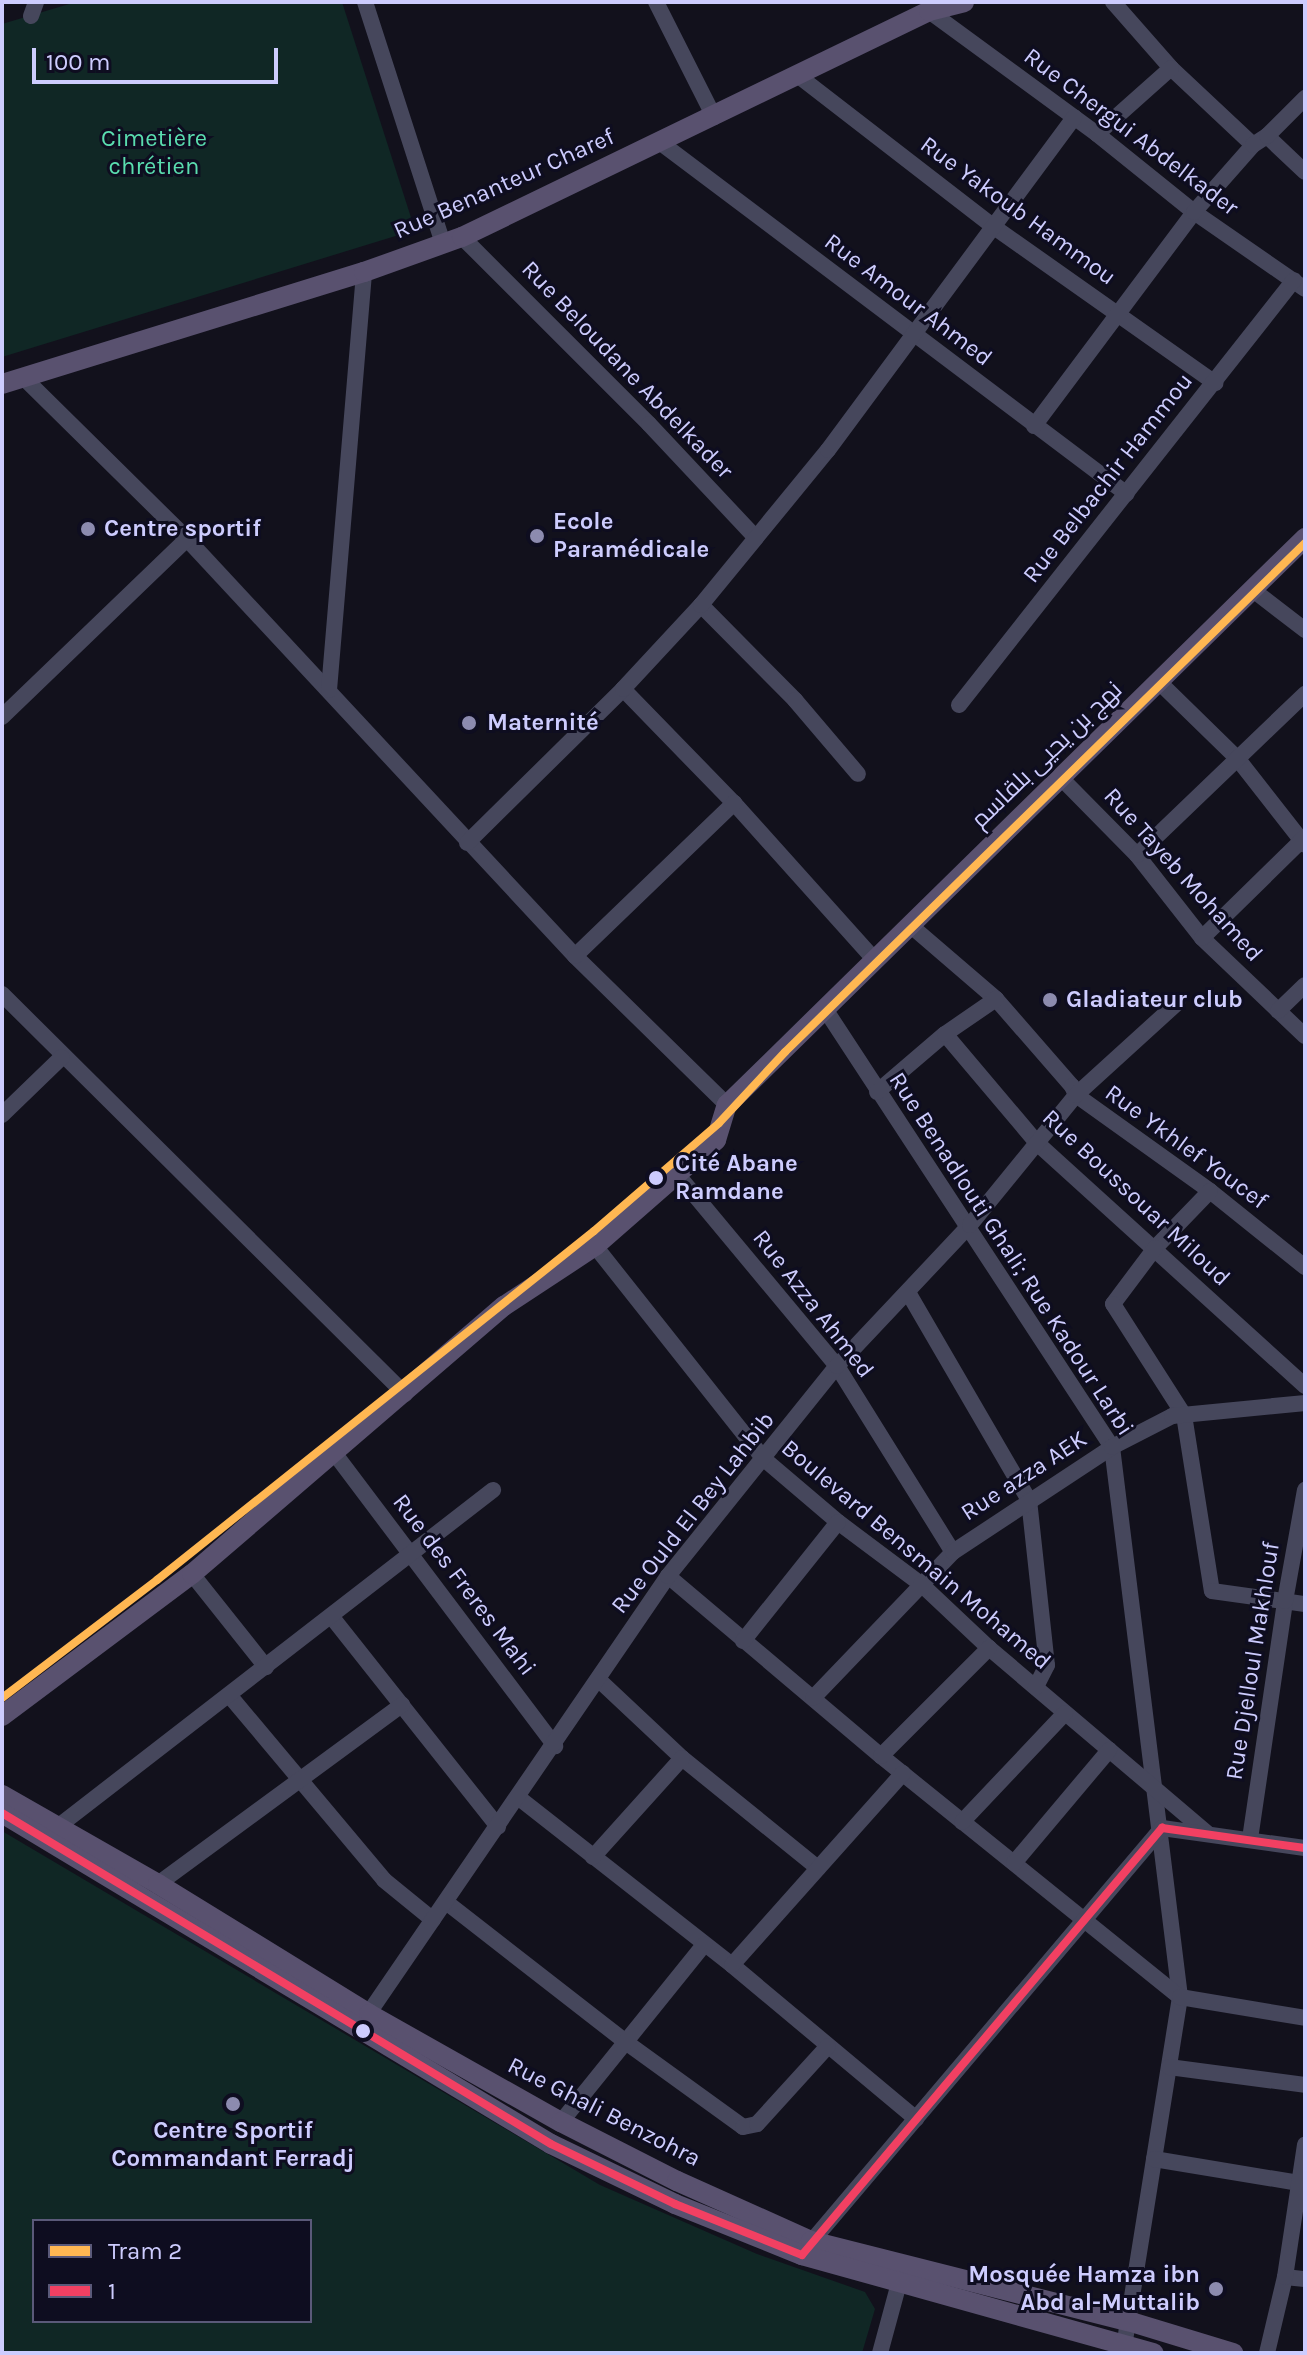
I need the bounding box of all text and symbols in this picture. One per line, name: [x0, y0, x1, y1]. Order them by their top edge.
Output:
scale bar: [36, 32, 282, 82]
street label: Rue Chergui Abdelkader: [1018, 42, 1244, 222]
text: 100 m: [46, 48, 111, 76]
street label: Rue Benanteur Charef: [389, 122, 619, 246]
park label: Cimetière chrétien: [101, 125, 207, 181]
street label: Rue Yakoub Hammou: [914, 130, 1122, 292]
street label: Rue Amour Ahmed: [818, 227, 998, 373]
street label: Rue Beloudane Abdelkader: [515, 255, 739, 485]
street label: Rue Belbachir Hammou: [1017, 367, 1199, 589]
place label: Ecole Paramédicale: [553, 508, 709, 564]
place label: Centre sportif: [104, 515, 261, 543]
marker: Centre sportif: [79, 520, 97, 538]
marker: Ecole Paramédicale: [528, 527, 546, 545]
street label: نهج بن يحيى بلقاسم: [966, 676, 1128, 834]
place label: Maternité: [487, 709, 599, 737]
marker: Maternité: [458, 712, 480, 734]
street label: Rue Tayeb Mohamed: [1097, 782, 1269, 968]
place label: Gladiateur club: [1066, 986, 1243, 1014]
marker: Gladiateur club: [1041, 991, 1059, 1009]
street label: Rue Benadlouti Ghali; Rue Kadour Larbi: [883, 1067, 1139, 1441]
street label: Rue Ykhlef Youcef: [1099, 1078, 1273, 1216]
street label: Rue Boussouar Miloud: [1036, 1103, 1236, 1293]
place label: Cité Abane Ramdane: [675, 1150, 798, 1206]
marker: Cité Abane Ramdane: [644, 1166, 668, 1190]
street label: Rue Azza Ahmed: [746, 1224, 880, 1384]
street label: Rue Ould El Bey Lahbib: [605, 1406, 781, 1620]
street label: Rue azza AEK: [956, 1425, 1092, 1527]
street label: Boulevard Bensmain Mohamed: [775, 1434, 1057, 1676]
street label: Rue des Freres Mahi: [386, 1488, 542, 1682]
street label: Rue Djelloul Makhlouf: [1220, 1540, 1286, 1782]
unlabelled marker: [355, 2023, 371, 2039]
street label: Rue Ghali Benzohra: [503, 2051, 705, 2173]
marker: Centre Sportif Commandant Ferradj: [224, 2095, 242, 2113]
place label: Centre Sportif Commandant Ferradj: [111, 2117, 355, 2173]
legend: [32, 2219, 312, 2323]
text: Tram 2: [108, 2237, 182, 2265]
place label: Mosquée Hamza ibn Abd al-Muttalib: [968, 2261, 1200, 2317]
text: 1: [108, 2277, 116, 2305]
marker: Mosquée Hamza ibn Abd al-Muttalib: [1207, 2280, 1225, 2298]

